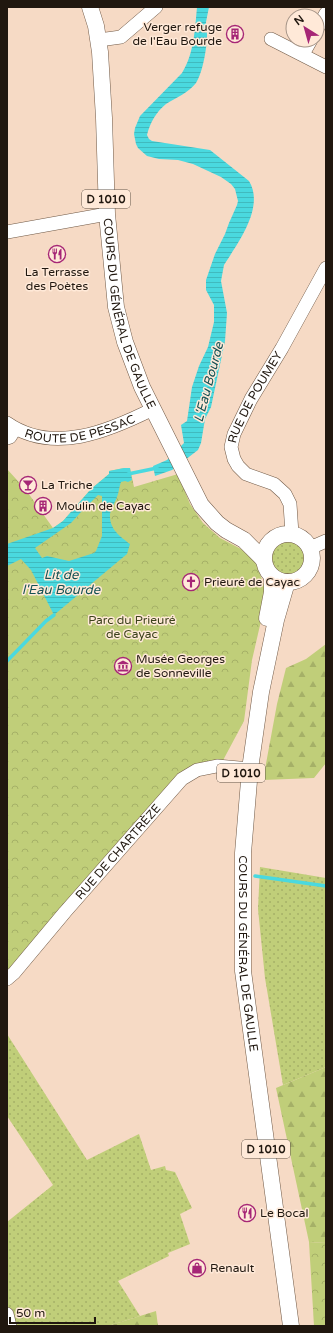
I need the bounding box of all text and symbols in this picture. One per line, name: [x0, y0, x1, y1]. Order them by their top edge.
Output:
north arrow: [285, 8, 325, 48]
text: N: [292, 13, 307, 28]
place label: Verger refuge de l'Eau Bourde: [133, 20, 222, 48]
building icon: Verger refuge de l'Eau Bourde: [225, 24, 245, 44]
road number: D 1010: [82, 190, 130, 208]
street label: COURS DU GÉNÉRAL DE GAULLE: [100, 217, 159, 411]
restaurant icon: La Terrasse des Poètes: [47, 244, 67, 264]
place label: La Terrasse des Poètes: [25, 265, 89, 293]
water label: L'Eau Bourde: [191, 340, 228, 424]
street label: RUE DE POUMEY: [225, 349, 285, 444]
street label: ROUTE DE PESSAC: [23, 412, 137, 446]
bar icon: La Triche: [18, 475, 38, 495]
place label: La Triche: [41, 478, 93, 492]
building icon: Moulin de Cayac: [33, 496, 53, 516]
place label: Moulin de Cayac: [56, 499, 150, 513]
water label: Lit de l'Eau Bourde: [22, 567, 101, 598]
church icon: Prieuré de Cayac: [181, 572, 201, 592]
place label: Prieuré de Cayac: [204, 575, 300, 589]
park label: Parc du Prieuré de Cayac: [88, 613, 176, 641]
place label: Musée Georges de Sonneville: [136, 652, 225, 680]
museum icon: Musée Georges de Sonneville: [113, 656, 133, 676]
road number: D 1010: [217, 764, 265, 782]
street label: RUE DE CHARTRÈZE: [72, 801, 164, 902]
street label: COURS DU GÉNÉRAL DE GAULLE: [236, 855, 261, 1053]
road number: D 1010: [242, 1140, 290, 1158]
restaurant icon: Le Bocal: [237, 1203, 257, 1223]
place label: Le Bocal: [260, 1206, 309, 1220]
shop icon: Renault: [187, 1258, 207, 1278]
place label: Renault: [210, 1261, 255, 1275]
scale bar: [10, 1299, 95, 1325]
text: 50 m: [16, 1306, 45, 1320]

